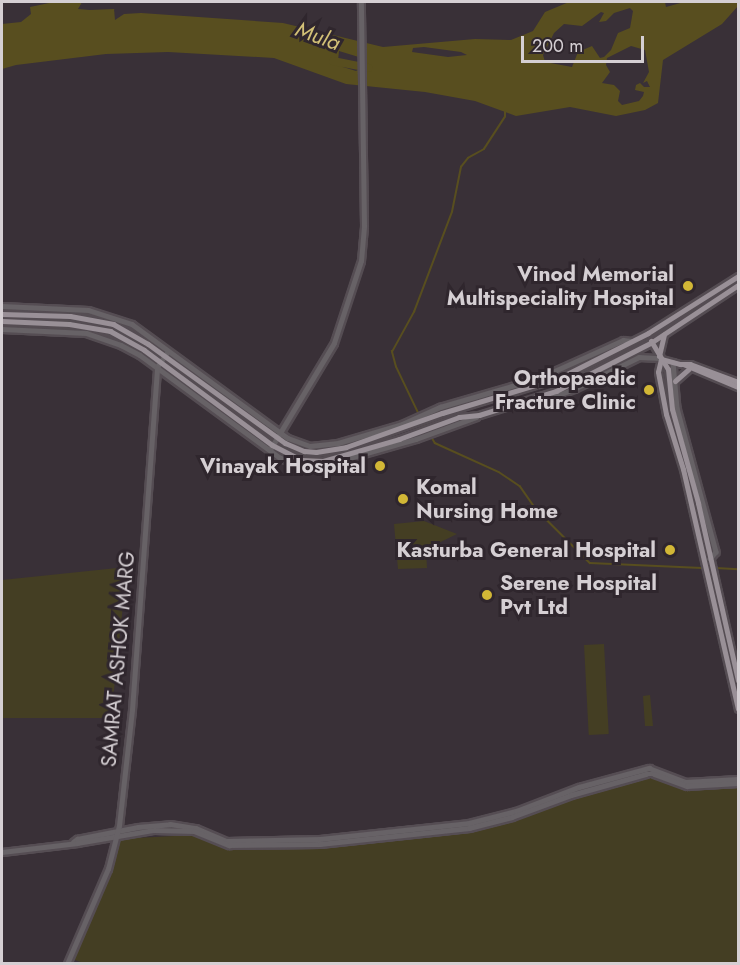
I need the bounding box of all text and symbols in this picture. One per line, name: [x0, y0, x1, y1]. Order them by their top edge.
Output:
water label: Mula: [292, 16, 344, 56]
scale bar: [524, 24, 647, 62]
text: 200 m: [532, 33, 583, 59]
place label: Vinod Memorial Multispeciality Hospital: [447, 261, 674, 311]
marker: Vinod Memorial Multispeciality Hospital: [679, 277, 697, 295]
place label: Orthopaedic Fracture Clinic: [495, 365, 636, 415]
marker: Orthopaedic Fracture Clinic: [640, 381, 658, 399]
place label: Vinayak Hospital: [200, 453, 366, 479]
marker: Vinayak Hospital: [371, 457, 389, 475]
place label: Komal Nursing Home: [416, 474, 558, 524]
marker: Komal Nursing Home: [394, 490, 412, 508]
place label: Kasturba General Hospital: [396, 537, 656, 563]
marker: Kasturba General Hospital: [661, 541, 679, 559]
street label: SAMRAT ASHOK MARG: [96, 550, 140, 768]
place label: Serene Hospital Pvt Ltd: [500, 570, 657, 620]
marker: Serene Hospital Pvt Ltd: [478, 586, 496, 604]

